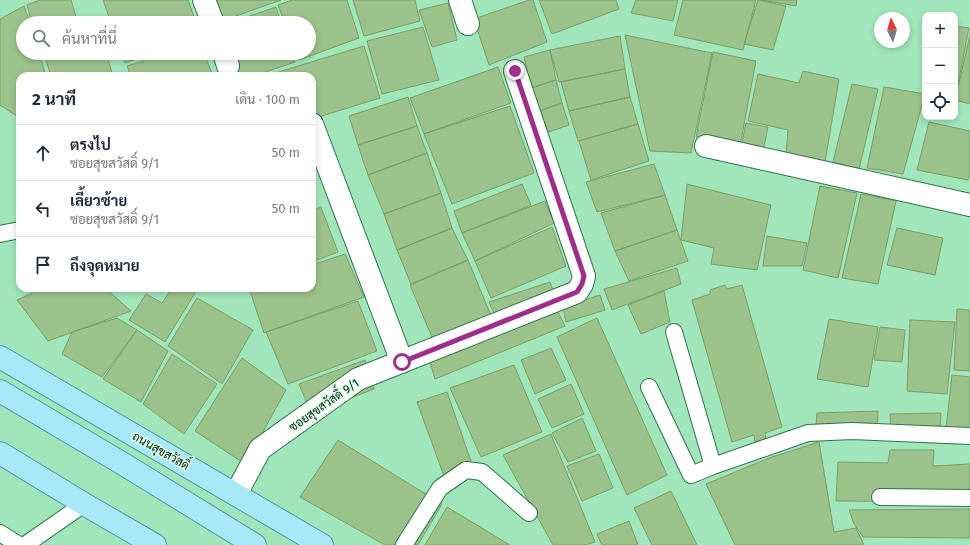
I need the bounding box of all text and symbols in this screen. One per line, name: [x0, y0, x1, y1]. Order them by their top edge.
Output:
north arrow: [874, 12, 910, 48]
map controls: [922, 12, 958, 120]
button: +: [922, 12, 958, 48]
search box: [16, 16, 316, 60]
icon: search: [30, 27, 52, 49]
text: ค้นหาที่นี่: [62, 30, 117, 48]
button: −: [922, 48, 958, 84]
route end: [506, 62, 524, 80]
button: locate: [922, 84, 958, 120]
text: 2 นาที: [32, 89, 76, 110]
text: เดิน · 100 m: [235, 92, 300, 107]
text: ตรงไป: [70, 136, 111, 154]
icon: ahead: [32, 142, 54, 164]
text: 50 m: [272, 145, 300, 160]
text: ซอยสุขสวัสดิ์ 9/1: [70, 156, 159, 171]
text: เลี้ยวซ้าย: [70, 192, 127, 210]
icon: left: [32, 198, 54, 220]
text: 50 m: [272, 201, 300, 216]
text: ซอยสุขสวัสดิ์ 9/1: [70, 212, 159, 227]
icon: arrive: [32, 254, 54, 276]
text: ถึงจุดหมาย: [70, 257, 140, 275]
route start: [393, 353, 411, 371]
street label: ซอยสุขสวัสดิ์ 9/1: [284, 372, 363, 436]
street label: ถนนสุขสวัสดิ์: [129, 425, 194, 475]

